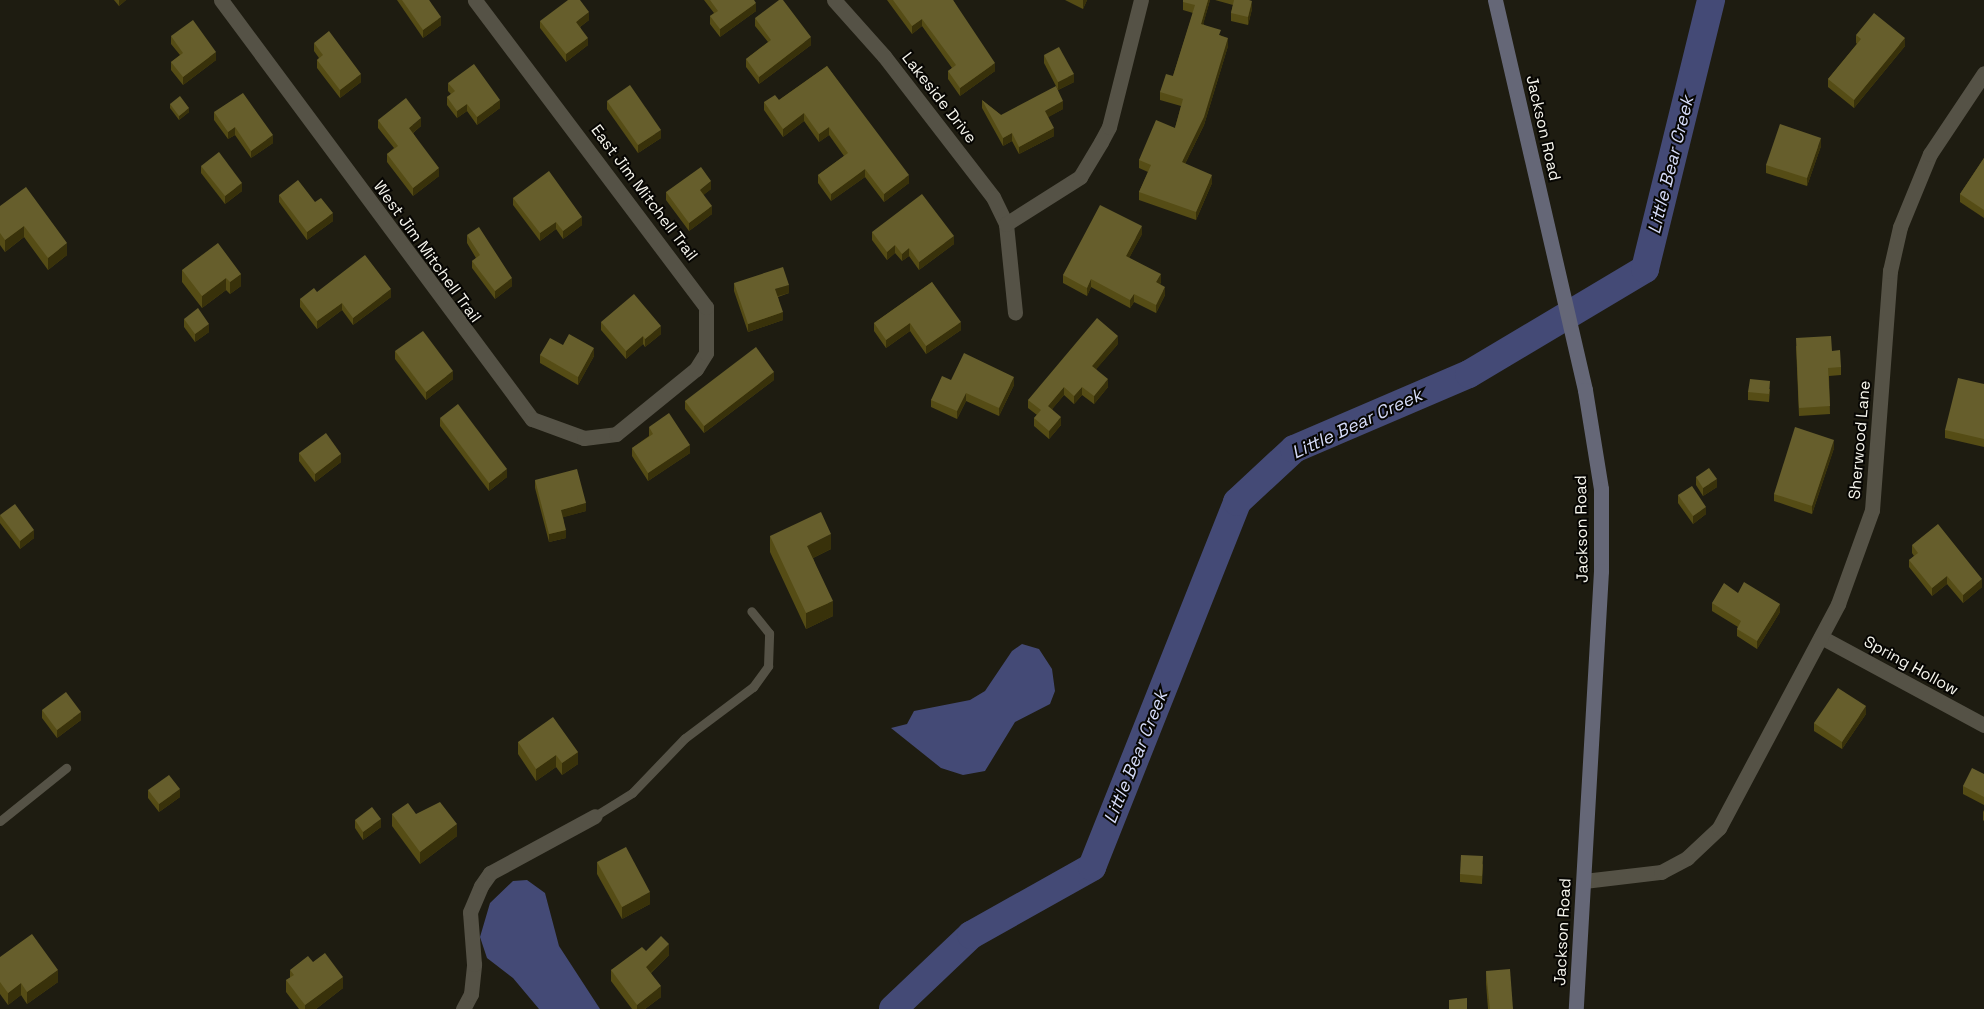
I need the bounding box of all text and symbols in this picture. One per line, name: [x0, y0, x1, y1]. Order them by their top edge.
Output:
street label: Lakeside Drive: [898, 49, 980, 147]
street label: Jackson Road: [1522, 73, 1564, 183]
water label: Little Bear Creek: [1643, 94, 1699, 236]
street label: East Jim Mitchell Trail: [586, 121, 702, 265]
street label: West Jim Mitchell Trail: [369, 177, 485, 327]
street label: Sherwood Lane: [1845, 380, 1875, 500]
water label: Little Bear Creek: [1288, 384, 1426, 464]
street label: Jackson Road: [1571, 475, 1593, 583]
street label: Spring Hollow: [1860, 632, 1962, 700]
water label: Little Bear Creek: [1100, 687, 1172, 827]
street label: Jackson Road: [1551, 878, 1575, 986]

